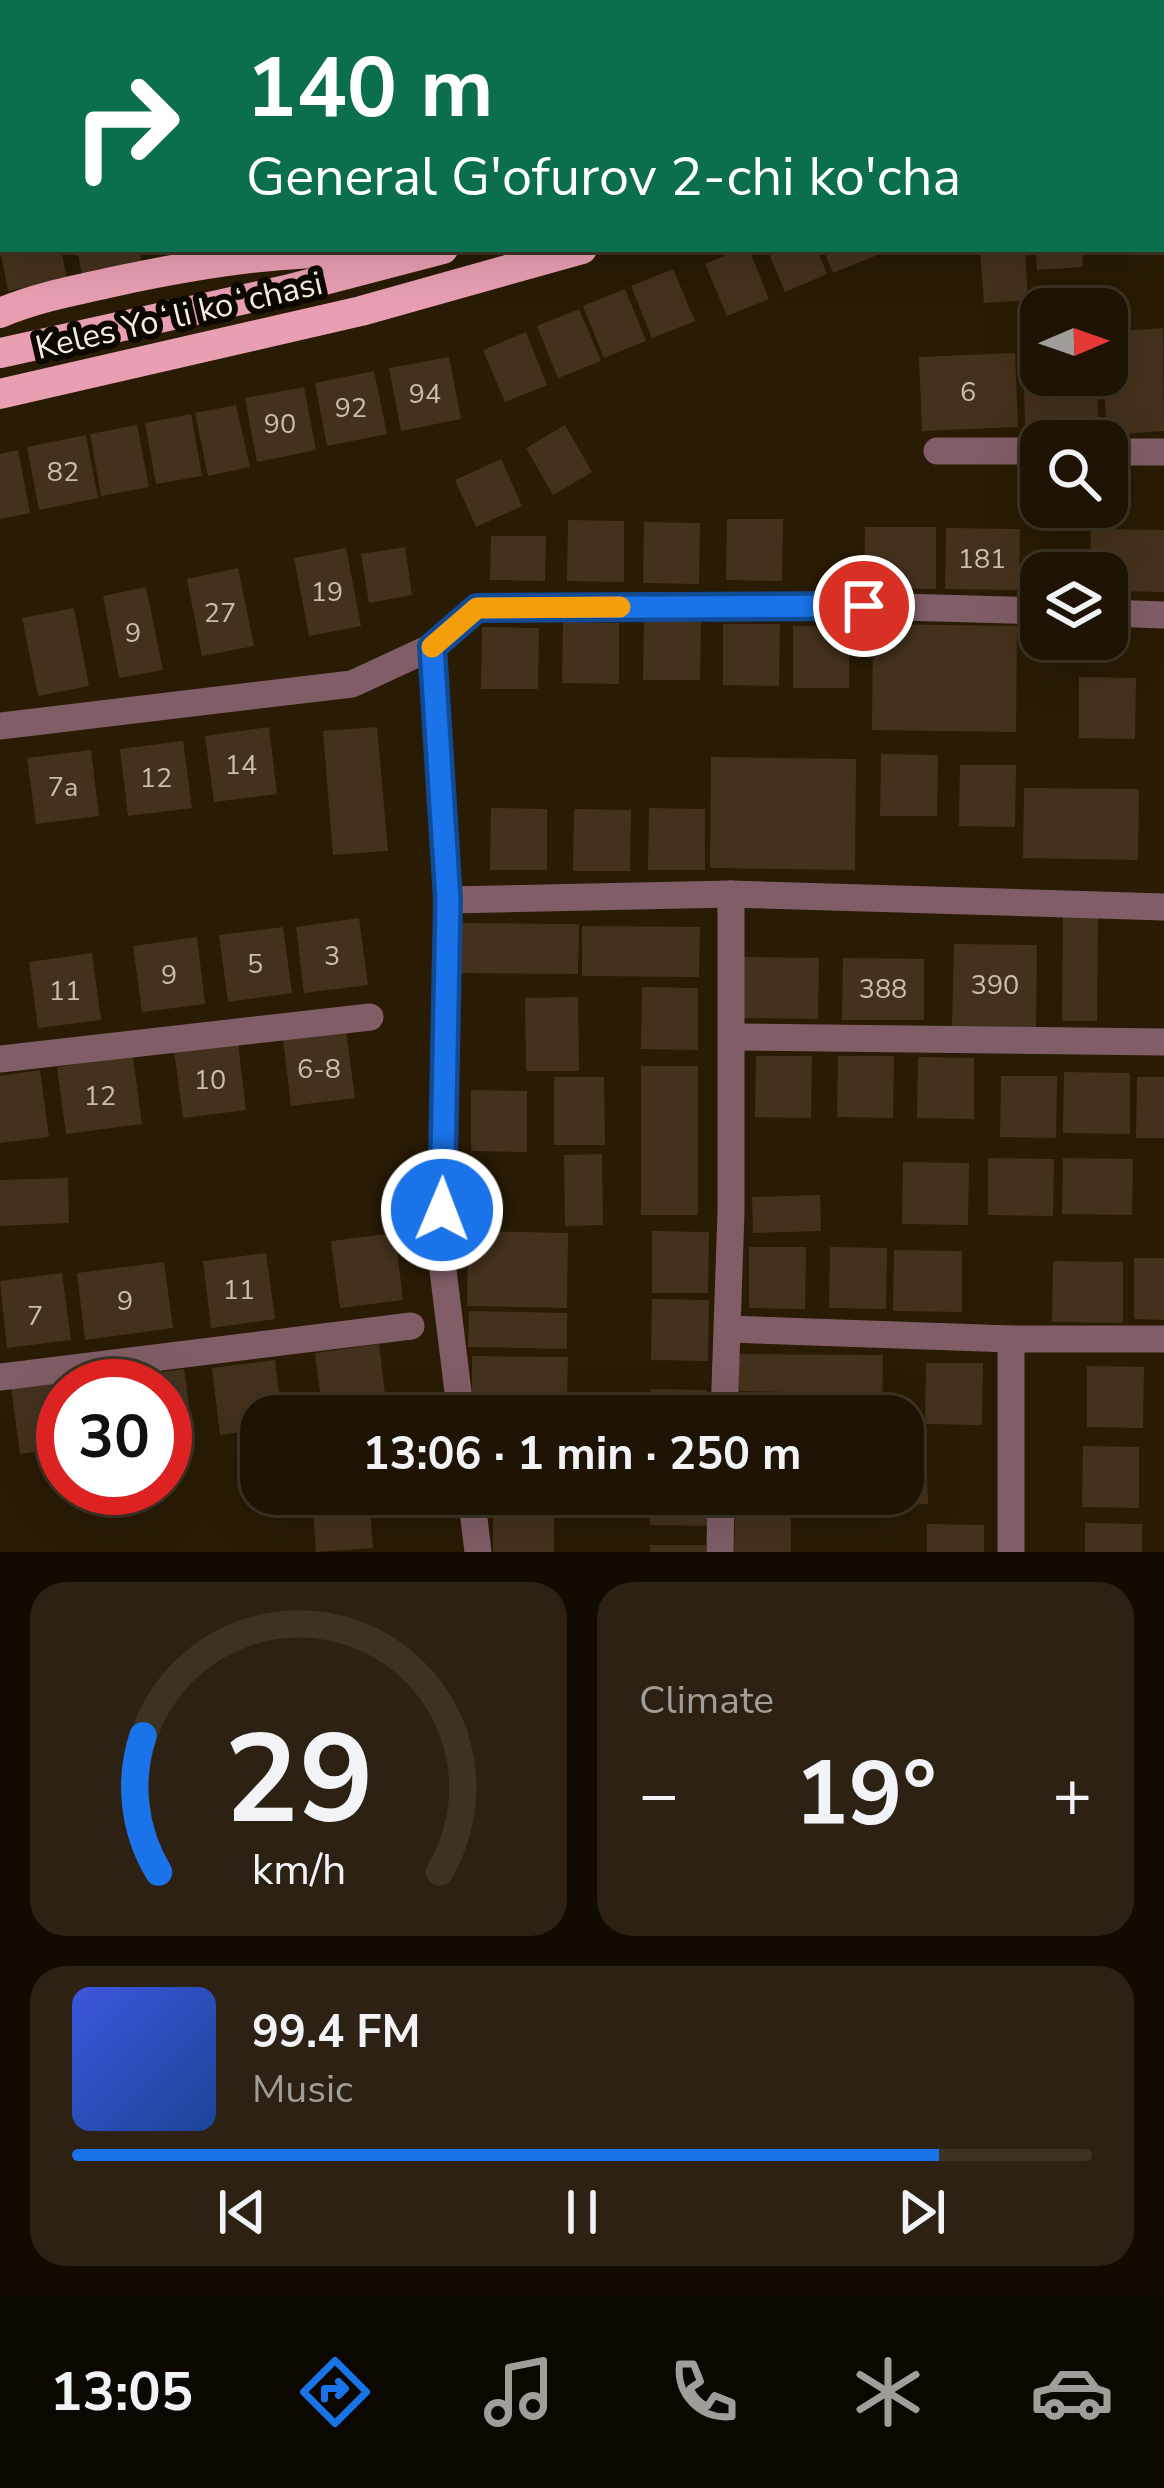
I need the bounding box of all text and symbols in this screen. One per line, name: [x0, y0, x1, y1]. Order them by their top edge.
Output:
text: 140 m: [246, 31, 494, 146]
icon: right: [48, 48, 204, 204]
text: General G'ofurov 2-chi ko'cha: [246, 140, 961, 214]
street label: Keles Yoʻli koʻchasi: [31, 261, 327, 371]
north arrow: [1020, 288, 1128, 396]
map controls: [1020, 288, 1128, 660]
house number: 6: [960, 374, 976, 411]
house number: 94: [409, 376, 441, 413]
house number: 92: [335, 390, 367, 427]
house number: 90: [264, 406, 296, 443]
button: search: [1020, 420, 1128, 528]
house number: 82: [47, 454, 79, 491]
house number: 181: [958, 541, 1006, 578]
button: layers: [1020, 552, 1128, 660]
pin: [813, 555, 915, 657]
icon: arrive: [831, 573, 897, 639]
house number: 19: [311, 574, 343, 611]
house number: 27: [204, 595, 236, 632]
house number: 9: [125, 615, 141, 652]
house number: 14: [225, 747, 257, 784]
house number: 12: [140, 760, 172, 797]
house number: 7a: [48, 769, 78, 806]
house number: 3: [324, 938, 340, 975]
house number: 5: [247, 946, 263, 983]
house number: 9: [161, 957, 177, 994]
house number: 390: [971, 967, 1019, 1004]
house number: 388: [859, 971, 907, 1008]
house number: 11: [49, 973, 81, 1010]
house number: 6-8: [297, 1051, 341, 1088]
house number: 10: [194, 1062, 226, 1099]
house number: 12: [84, 1078, 116, 1115]
position arrow: [379, 1147, 505, 1273]
house number: 11: [223, 1272, 255, 1309]
house number: 9: [117, 1283, 133, 1320]
house number: 7: [27, 1298, 43, 1335]
speed limit sign: 30: [36, 1359, 192, 1515]
text: 13:06 · 1 min · 250 m: [362, 1424, 802, 1485]
text: Climate: [639, 1674, 774, 1727]
text: 29: [224, 1695, 373, 1865]
text: 19°: [794, 1733, 937, 1856]
text: −: [639, 1750, 679, 1840]
text: +: [1052, 1750, 1092, 1840]
text: km/h: [251, 1841, 346, 1899]
text: 99.4 FM: [252, 2002, 421, 2063]
text: Music: [252, 2063, 353, 2116]
icon: previous: [209, 2179, 275, 2245]
icon: pause: [549, 2179, 615, 2245]
icon: next: [889, 2179, 955, 2245]
icon: directions: [293, 2350, 377, 2434]
icon: music: [477, 2350, 561, 2434]
icon: phone: [662, 2350, 746, 2434]
icon: climate: [846, 2350, 930, 2434]
icon: car: [1030, 2350, 1114, 2434]
text: 13:05: [50, 2355, 193, 2429]

